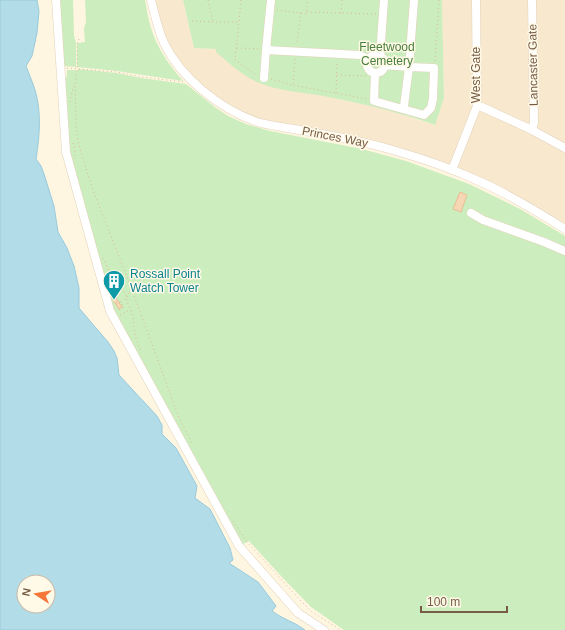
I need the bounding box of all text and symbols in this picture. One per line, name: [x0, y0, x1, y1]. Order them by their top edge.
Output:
street label: Lancaster Gate: [525, 24, 541, 106]
park label: Fleetwood Cemetery: [359, 40, 415, 68]
street label: West Gate: [469, 46, 483, 103]
street label: Princes Way: [301, 124, 369, 150]
place label: Rossall Point Watch Tower: [130, 267, 201, 295]
building icon: Rossall Point Watch Tower: [101, 268, 127, 301]
north arrow: [16, 574, 56, 614]
text: N: [20, 587, 33, 597]
scale bar: [421, 588, 507, 614]
text: 100 m: [427, 595, 460, 609]

